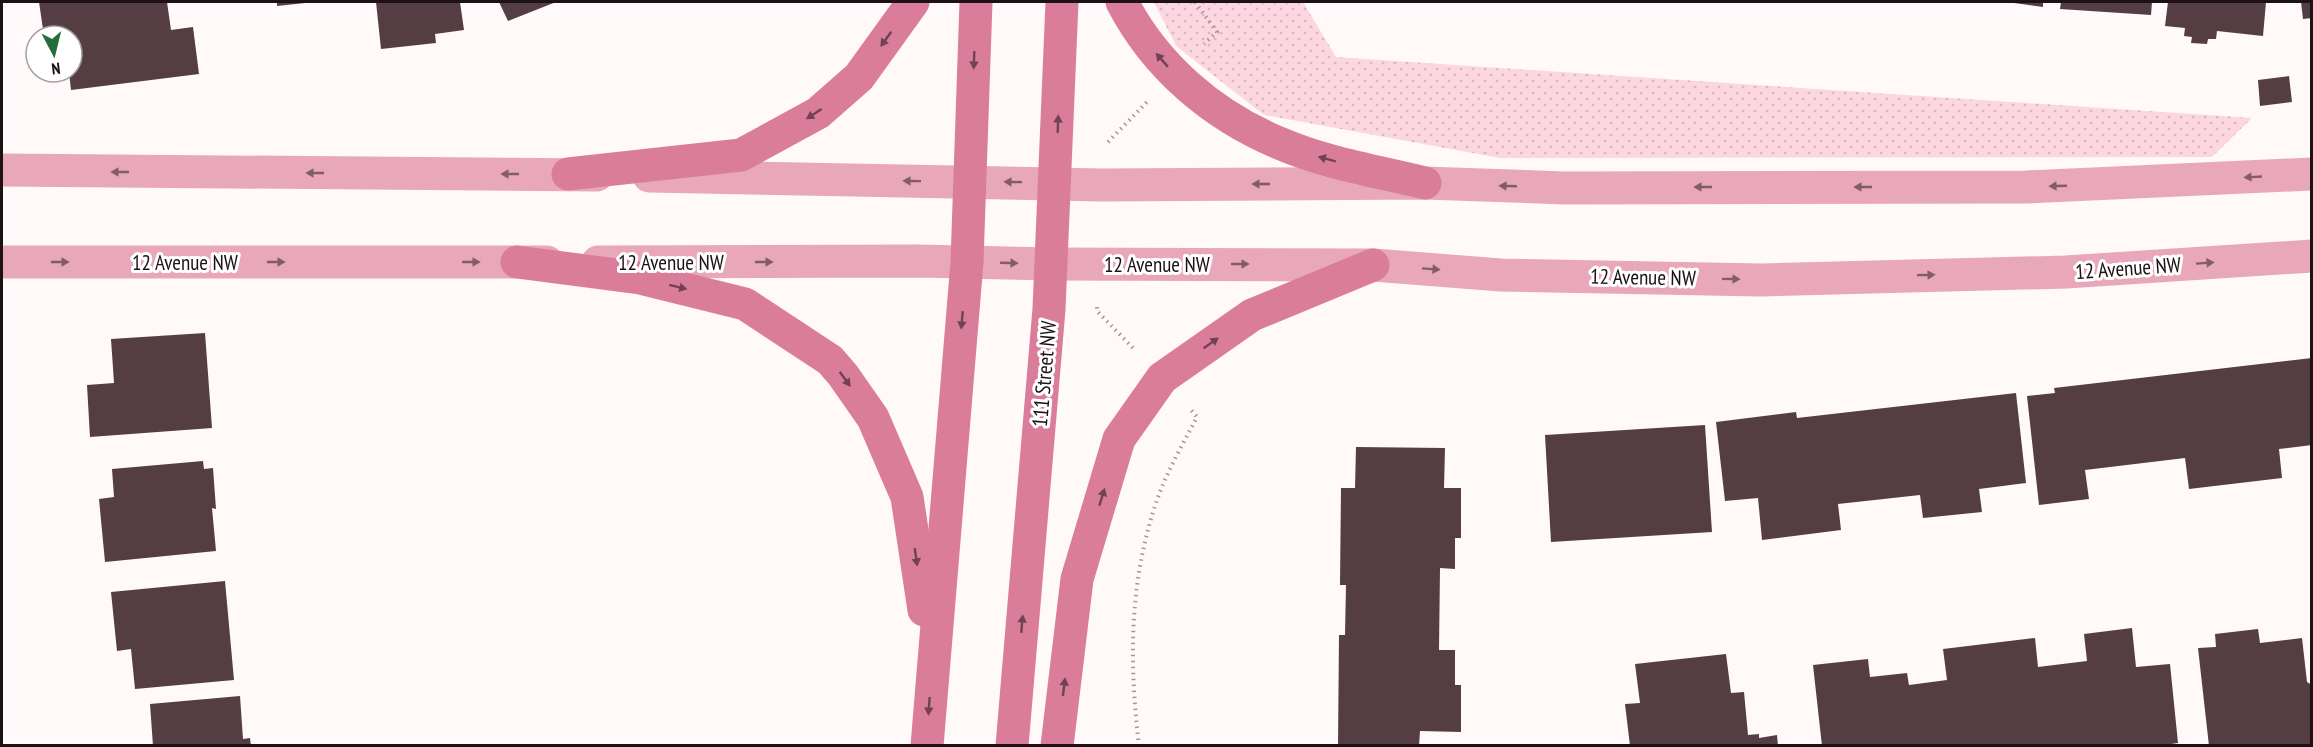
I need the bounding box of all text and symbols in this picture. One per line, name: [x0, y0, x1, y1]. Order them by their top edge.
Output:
north arrow: [24, 24, 84, 84]
one-way arrow: [880, 31, 892, 47]
one-way arrow: [970, 50, 979, 69]
one-way arrow: [1156, 53, 1169, 68]
text: N: [50, 58, 61, 79]
one-way arrow: [806, 109, 823, 120]
one-way arrow: [1053, 115, 1062, 134]
one-way arrow: [1318, 153, 1336, 163]
one-way arrow: [110, 167, 129, 177]
one-way arrow: [305, 168, 324, 178]
one-way arrow: [500, 169, 519, 179]
one-way arrow: [2244, 172, 2263, 182]
one-way arrow: [902, 176, 921, 186]
one-way arrow: [1003, 177, 1022, 187]
one-way arrow: [1252, 179, 1271, 189]
one-way arrow: [2049, 181, 2068, 190]
one-way arrow: [1498, 182, 1517, 191]
one-way arrow: [1693, 182, 1712, 192]
one-way arrow: [1854, 182, 1873, 192]
street label: 12 Avenue NW: [132, 249, 238, 276]
street label: 12 Avenue NW: [618, 249, 724, 276]
street label: 12 Avenue NW: [1104, 251, 1210, 278]
street label: 12 Avenue NW: [2074, 251, 2182, 285]
one-way arrow: [50, 257, 69, 267]
one-way arrow: [266, 257, 285, 267]
one-way arrow: [461, 257, 480, 267]
one-way arrow: [755, 257, 774, 267]
one-way arrow: [1000, 258, 1019, 268]
one-way arrow: [2195, 258, 2214, 268]
one-way arrow: [1231, 259, 1250, 269]
street label: 12 Avenue NW: [1590, 263, 1696, 291]
one-way arrow: [1422, 264, 1441, 274]
one-way arrow: [1916, 271, 1935, 280]
one-way arrow: [1721, 274, 1740, 284]
one-way arrow: [669, 283, 687, 293]
one-way arrow: [957, 311, 966, 330]
street label: 111 Street NW: [1026, 320, 1062, 428]
one-way arrow: [1203, 337, 1219, 349]
one-way arrow: [839, 371, 851, 386]
one-way arrow: [1098, 488, 1107, 506]
one-way arrow: [911, 548, 920, 567]
one-way arrow: [1017, 615, 1027, 634]
one-way arrow: [1060, 678, 1069, 697]
one-way arrow: [925, 697, 934, 716]

